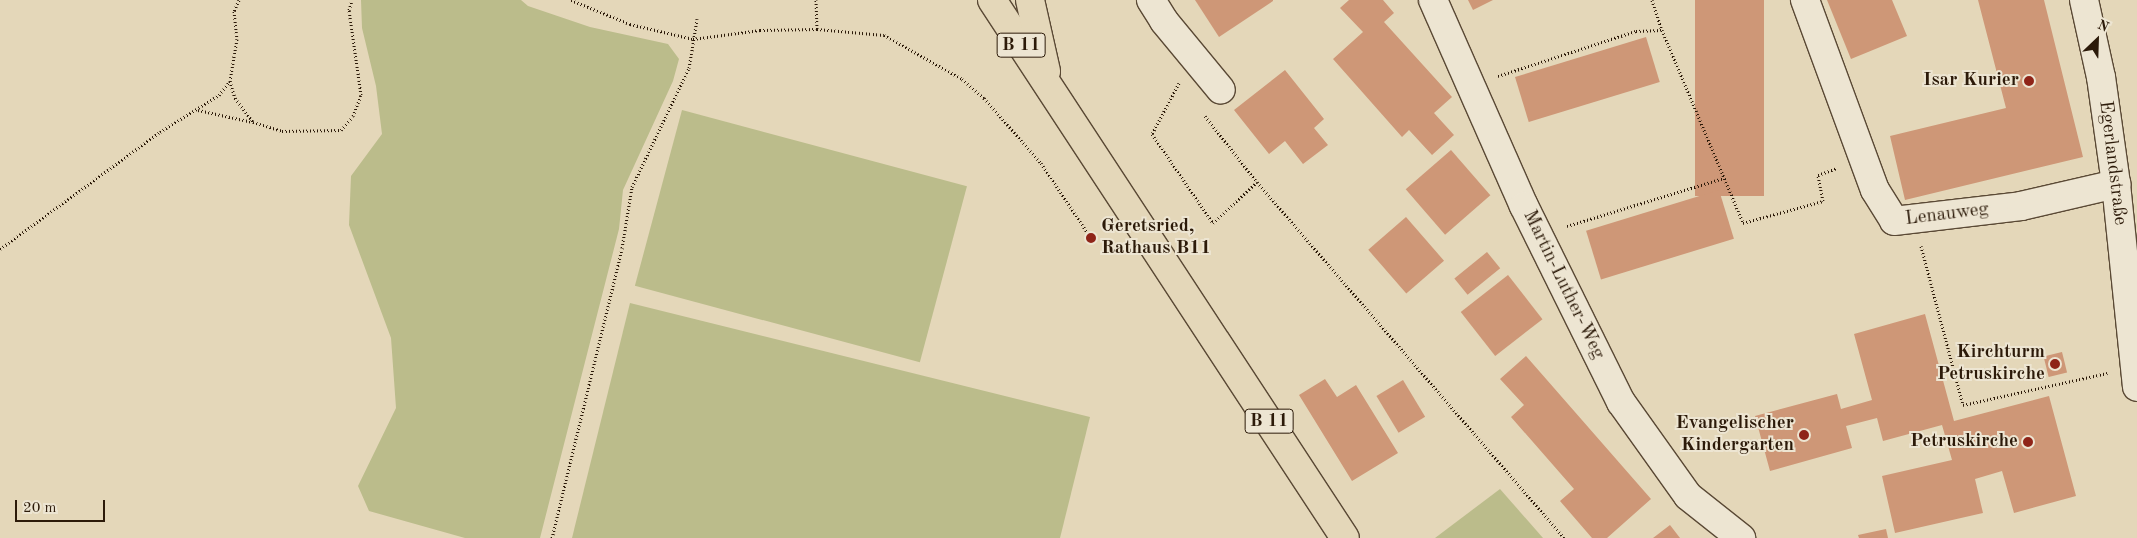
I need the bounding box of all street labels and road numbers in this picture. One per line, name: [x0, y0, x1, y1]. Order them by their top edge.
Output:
road number: B 11: [996, 30, 1046, 60]
street label: Egerlandstraße: [2093, 99, 2131, 227]
street label: Lenauweg: [1904, 199, 1990, 231]
street label: Martin-Luther-Weg: [1517, 207, 1609, 363]
road number: B 11: [1244, 406, 1294, 436]

